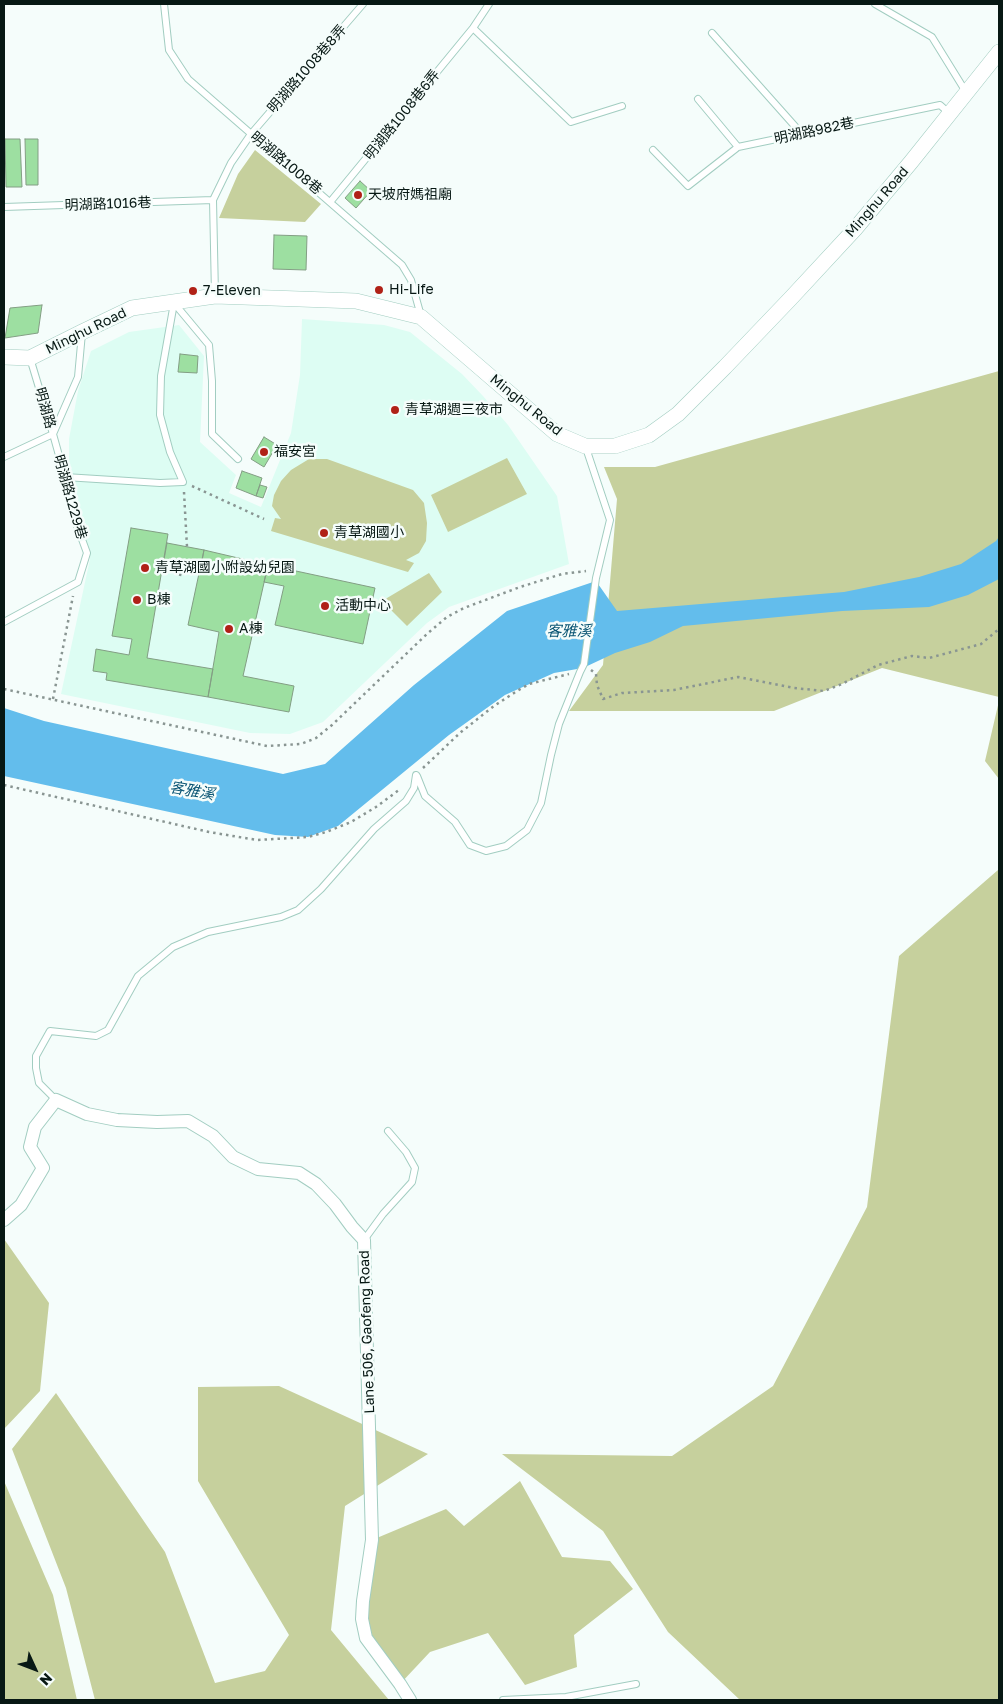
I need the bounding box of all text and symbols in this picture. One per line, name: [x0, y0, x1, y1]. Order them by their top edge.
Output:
street label: 明湖路1008巷8弄: [264, 22, 350, 116]
street label: 明湖路1008巷6弄: [360, 67, 444, 163]
street label: 明湖路982巷: [773, 114, 855, 148]
street label: 明湖路1008巷: [247, 128, 325, 198]
street label: Minghu Road: [842, 163, 912, 241]
place label: 天坡府媽祖廟: [368, 187, 452, 203]
marker: 天坡府媽祖廟: [352, 189, 364, 201]
street label: 明湖路1016巷: [64, 194, 152, 214]
place label: Hi-Life: [389, 282, 434, 298]
place label: 7-Eleven: [203, 283, 261, 299]
marker: Hi-Life: [373, 284, 385, 296]
marker: 7-Eleven: [187, 285, 199, 297]
street label: Minghu Road: [43, 304, 129, 358]
street label: Minghu Road: [487, 371, 565, 439]
street label: 明湖路: [31, 385, 59, 431]
place label: 青草湖週三夜市: [405, 402, 503, 418]
marker: 青草湖週三夜市: [389, 404, 401, 416]
place label: 福安宮: [274, 444, 316, 460]
marker: 福安宮: [258, 446, 270, 458]
street label: 明湖路1229巷: [50, 453, 90, 541]
place label: 青草湖國小: [334, 525, 404, 541]
marker: 青草湖國小: [318, 527, 330, 539]
place label: 青草湖國小附設幼兒園: [155, 560, 295, 576]
marker: 青草湖國小附設幼兒園: [139, 562, 151, 574]
place label: B棟: [147, 592, 170, 608]
marker: B棟: [131, 594, 143, 606]
place label: 活動中心: [335, 598, 391, 614]
marker: 活動中心: [319, 600, 331, 612]
place label: A棟: [239, 621, 262, 637]
water label: 客雅溪: [547, 622, 591, 640]
marker: A棟: [223, 623, 235, 635]
water label: 客雅溪: [168, 778, 216, 804]
street label: Lane 506, Gaofeng Road: [356, 1250, 378, 1414]
north arrow: [10, 1644, 60, 1694]
text: N: [36, 1670, 56, 1689]

